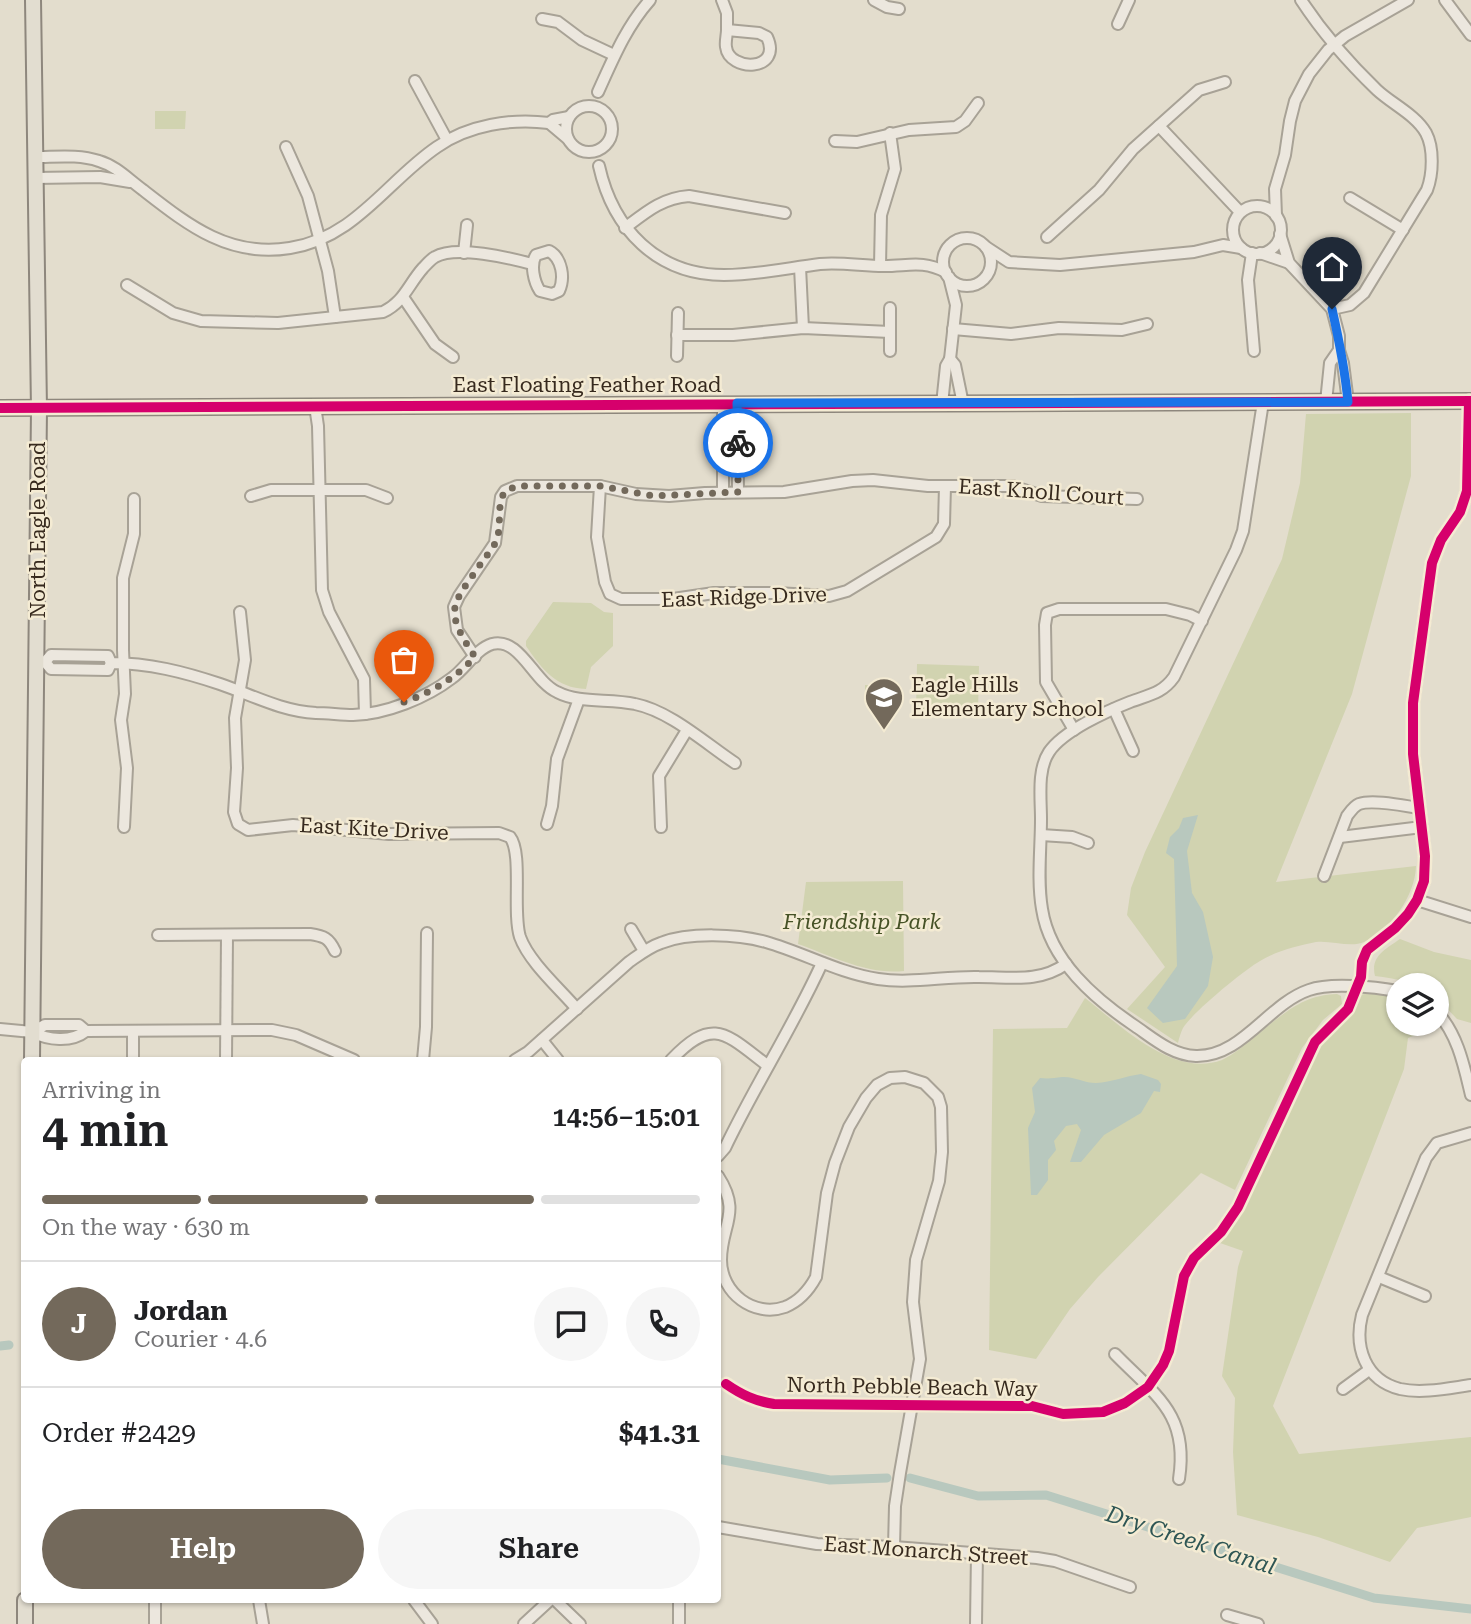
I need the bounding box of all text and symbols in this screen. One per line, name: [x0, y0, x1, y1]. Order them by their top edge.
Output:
pin: [1302, 237, 1362, 309]
icon: home: [1313, 248, 1351, 286]
street label: East Floating Feather Road: [452, 373, 722, 397]
courier: [703, 408, 773, 478]
icon: bike: [719, 424, 757, 462]
street label: North Eagle Road: [26, 441, 50, 618]
street label: East Knoll Court: [957, 474, 1125, 510]
street label: East Ridge Drive: [661, 582, 827, 612]
pin: [374, 630, 434, 702]
icon: bag: [385, 641, 423, 679]
place label: Eagle Hills Elementary School: [911, 673, 1104, 721]
school or university icon: Eagle Hills Elementary School: [863, 676, 905, 731]
street label: East Kite Drive: [299, 813, 449, 845]
park label: Friendship Park: [782, 910, 942, 934]
map controls: [1386, 973, 1449, 1036]
button: layers: [1386, 973, 1449, 1036]
text: Arriving in: [42, 1077, 161, 1104]
text: 14:56–15:01: [552, 1102, 700, 1132]
text: 4 min: [42, 1103, 169, 1157]
text: On the way · 630 m: [42, 1214, 250, 1241]
button: chat: [534, 1287, 608, 1361]
button: phone: [626, 1287, 700, 1361]
text: Jordan: [134, 1296, 228, 1326]
text: J: [71, 1309, 87, 1339]
text: Courier · 4.6: [134, 1326, 267, 1353]
street label: North Pebble Beach Way: [786, 1373, 1038, 1401]
text: Order #2429: [42, 1418, 196, 1448]
text: $41.31: [619, 1418, 700, 1448]
water label: Dry Creek Canal: [1102, 1500, 1279, 1581]
button: Help: [42, 1509, 364, 1589]
button: Share: [378, 1509, 700, 1589]
street label: East Monarch Street: [823, 1532, 1029, 1570]

